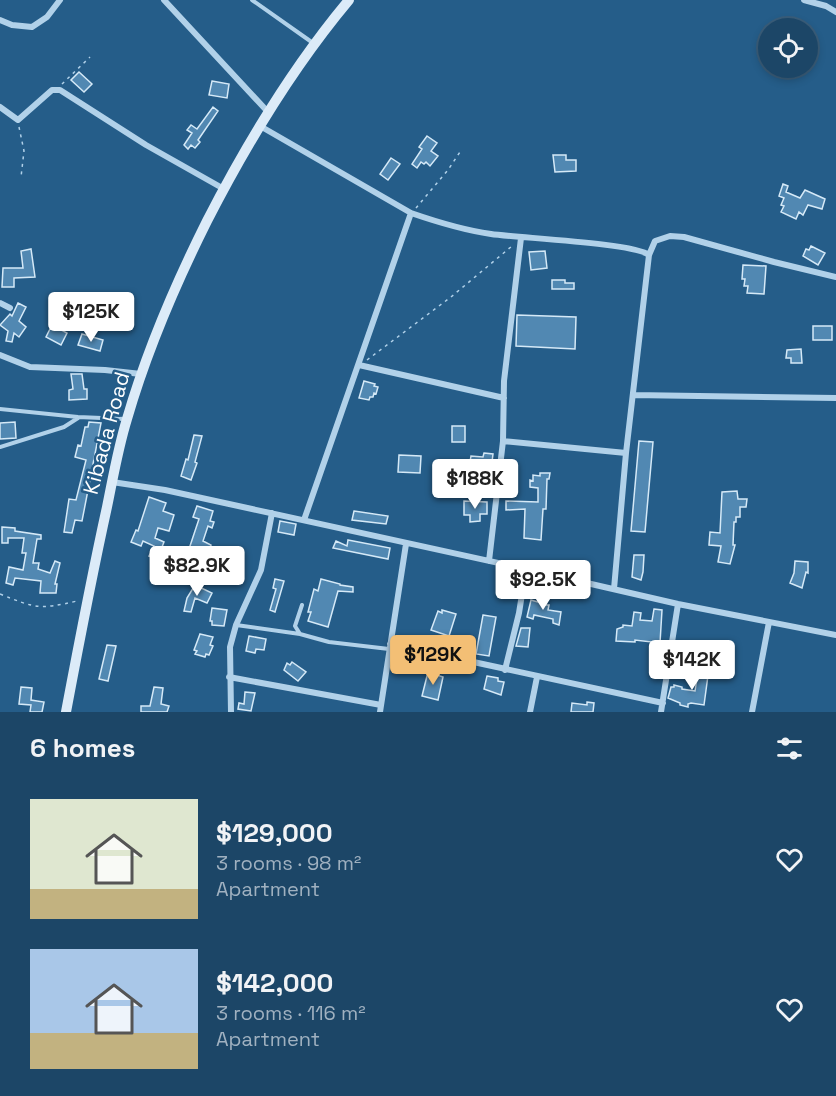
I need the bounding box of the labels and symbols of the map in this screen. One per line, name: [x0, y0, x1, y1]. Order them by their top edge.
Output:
pin: $125K: [49, 292, 133, 343]
street label: Kibada Road: [77, 369, 135, 497]
pin: $188K: [433, 459, 517, 510]
pin: $82.9K: [148, 546, 246, 597]
pin: $92.5K: [494, 560, 592, 611]
pin: $129K: [391, 635, 475, 686]
pin: $142K: [650, 640, 734, 691]

